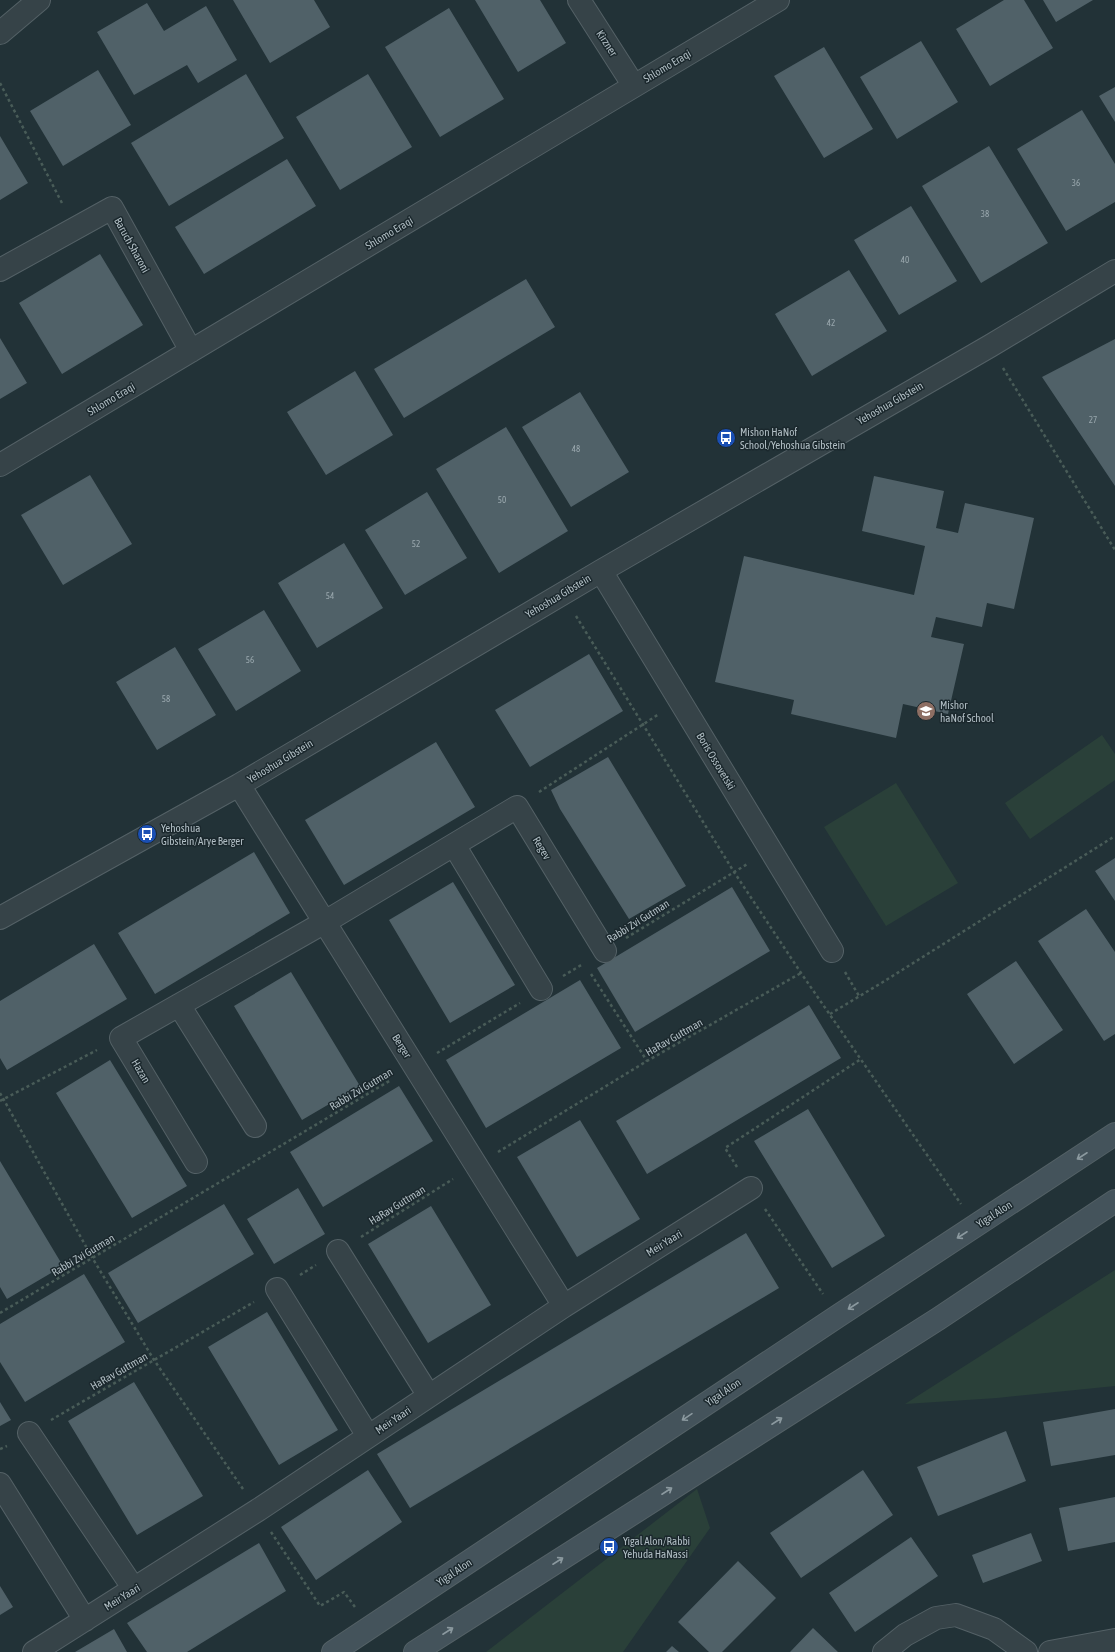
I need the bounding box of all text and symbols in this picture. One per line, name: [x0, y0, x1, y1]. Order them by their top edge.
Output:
street label: Kirzner: [594, 28, 620, 59]
street label: Shlomo Eraqi: [641, 47, 693, 85]
house number: 36: [1072, 178, 1080, 188]
house number: 38: [981, 209, 989, 219]
street label: Shlomo Eraqi: [363, 214, 415, 252]
street label: Baruch Sharoni: [112, 215, 152, 275]
house number: 40: [901, 255, 909, 265]
house number: 42: [827, 318, 835, 328]
street label: Yehoshua Gibstein: [855, 379, 925, 427]
street label: Shlomo Eraqi: [85, 380, 137, 418]
house number: 27: [1089, 415, 1097, 425]
place label: Mishon HaNof School/Yehoshua Gibstein: [740, 426, 845, 451]
bus stop icon: Mishon HaNof School/Yehoshua Gibstein: [715, 427, 737, 449]
house number: 48: [572, 444, 580, 454]
house number: 50: [498, 495, 506, 505]
house number: 52: [412, 539, 420, 549]
street label: Yehoshua Gibstein: [523, 572, 593, 620]
house number: 54: [326, 591, 334, 601]
house number: 56: [246, 655, 254, 665]
house number: 58: [162, 694, 170, 704]
place label: Mishor haNof School: [940, 699, 994, 724]
school or university icon: Mishor haNof School: [915, 700, 937, 722]
street label: Boris Ossovetski: [694, 730, 738, 792]
street label: Yehoshua Gibstein: [245, 737, 315, 785]
place label: Yehoshua Gibstein/Arye Berger: [161, 822, 244, 847]
bus stop icon: Yehoshua Gibstein/Arye Berger: [136, 823, 158, 845]
street label: Regev: [531, 834, 554, 862]
street label: Rabbi Zvi Gutman: [605, 897, 671, 945]
street label: HaRav Guttman: [643, 1016, 705, 1058]
street label: Berger: [390, 1032, 414, 1061]
street label: Hazan: [129, 1057, 153, 1085]
street label: Rabbi Zvi Gutman: [327, 1066, 395, 1112]
one-way arrow: [1077, 1152, 1088, 1160]
street label: HaRav Guttman: [367, 1183, 427, 1227]
street label: Yigal Alon: [974, 1198, 1014, 1230]
street label: Meir Yaari: [644, 1227, 684, 1259]
one-way arrow: [957, 1231, 968, 1239]
street label: Rabbi Zvi Gutman: [49, 1232, 117, 1278]
one-way arrow: [848, 1302, 859, 1310]
street label: HaRav Guttman: [88, 1350, 150, 1392]
street label: Yigal Alon: [703, 1376, 743, 1408]
street label: Meir Yaari: [373, 1404, 413, 1436]
one-way arrow: [681, 1412, 692, 1421]
one-way arrow: [771, 1417, 783, 1425]
one-way arrow: [661, 1487, 672, 1495]
place label: Yigal Alon/Rabbi Yehuda HaNassi: [623, 1535, 690, 1560]
bus stop icon: Yigal Alon/Rabbi Yehuda HaNassi: [598, 1536, 620, 1558]
street label: Yigal Alon: [434, 1556, 474, 1588]
one-way arrow: [552, 1557, 563, 1565]
street label: Meir Yaari: [102, 1581, 142, 1613]
one-way arrow: [442, 1627, 453, 1635]

